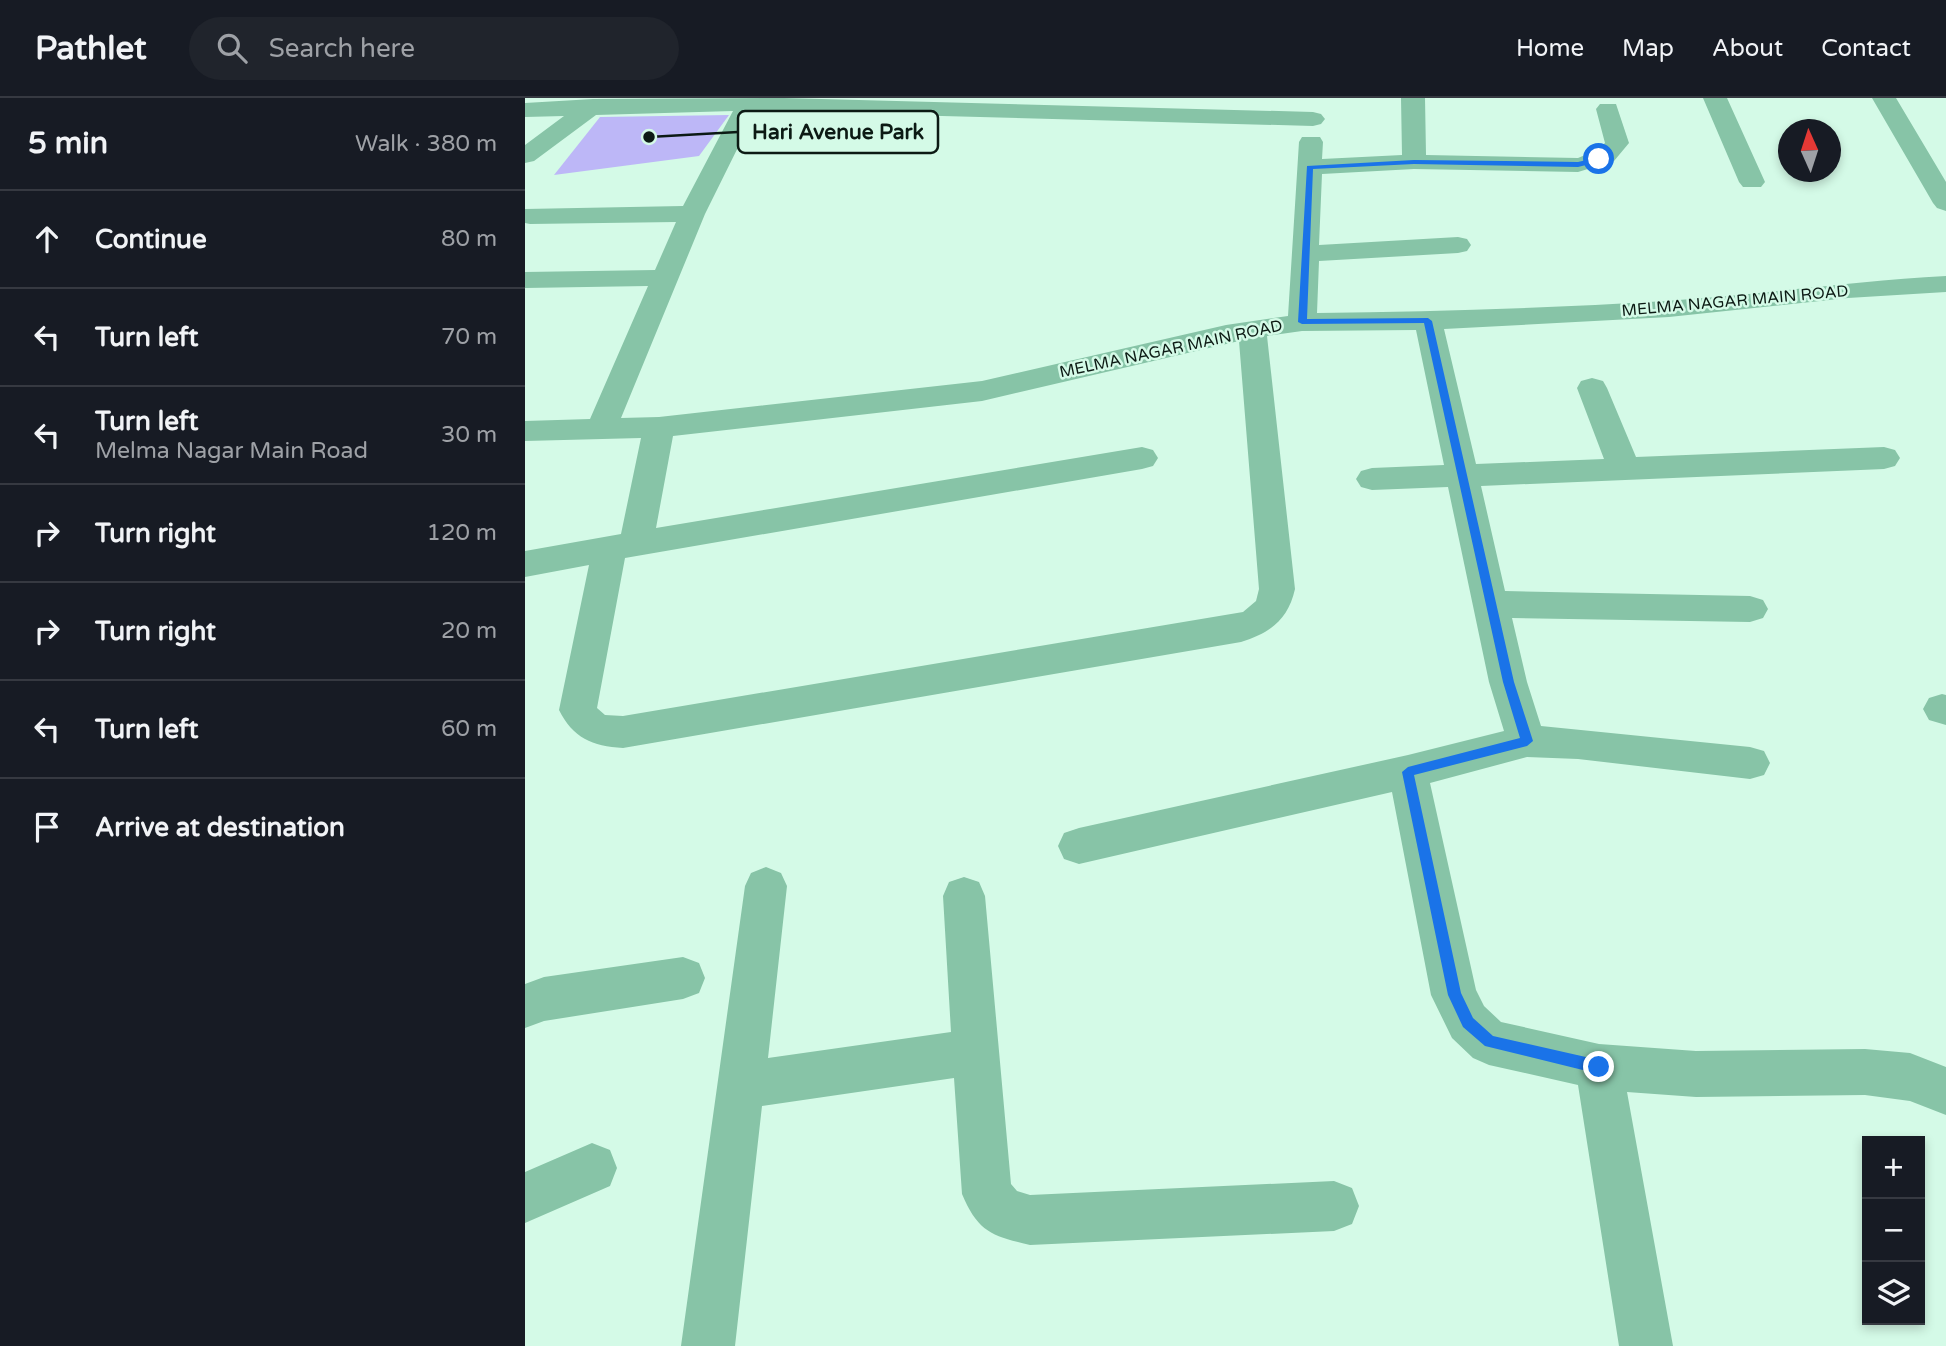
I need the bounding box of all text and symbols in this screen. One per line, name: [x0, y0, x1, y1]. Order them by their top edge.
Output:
search box: [189, 17, 679, 80]
text: Pathlet: [35, 29, 147, 68]
icon: search: [213, 29, 251, 67]
text: Search here: [269, 33, 415, 64]
text: Home: [1516, 34, 1584, 63]
text: Map: [1622, 34, 1674, 63]
text: About: [1712, 34, 1783, 63]
text: Contact: [1821, 34, 1911, 63]
callout: Hari Avenue Park: [738, 111, 938, 153]
north arrow: [1778, 119, 1841, 182]
text: Hari Avenue Park: [752, 120, 924, 145]
text: 5 min: [28, 125, 108, 162]
text: Walk · 380 m: [355, 130, 497, 158]
route start: [1583, 143, 1614, 174]
icon: ahead: [28, 220, 66, 258]
text: Continue: [95, 224, 207, 255]
text: 80 m: [441, 225, 497, 253]
street label: MELMA NAGAR MAIN ROAD: [1621, 281, 1849, 321]
street label: MELMA NAGAR MAIN ROAD: [1058, 316, 1284, 382]
icon: left: [28, 318, 66, 356]
text: Turn left: [95, 322, 198, 353]
text: 70 m: [441, 323, 497, 351]
text: Turn left: [95, 406, 198, 437]
icon: left: [28, 416, 66, 454]
text: 30 m: [441, 421, 497, 449]
text: Melma Nagar Main Road: [95, 437, 368, 465]
icon: right: [28, 514, 66, 552]
text: Turn right: [95, 518, 216, 549]
text: 120 m: [427, 519, 497, 547]
icon: right: [28, 612, 66, 650]
text: Turn right: [95, 616, 216, 647]
text: 20 m: [441, 617, 497, 645]
icon: left: [28, 710, 66, 748]
text: Turn left: [95, 714, 198, 745]
text: 60 m: [441, 715, 497, 743]
icon: arrive: [28, 808, 66, 846]
text: Arrive at destination: [95, 812, 345, 843]
route end: [1583, 1051, 1614, 1082]
map controls: [1862, 1136, 1925, 1325]
button: +: [1862, 1136, 1925, 1199]
button: −: [1862, 1199, 1925, 1262]
button: layers: [1862, 1262, 1925, 1325]

